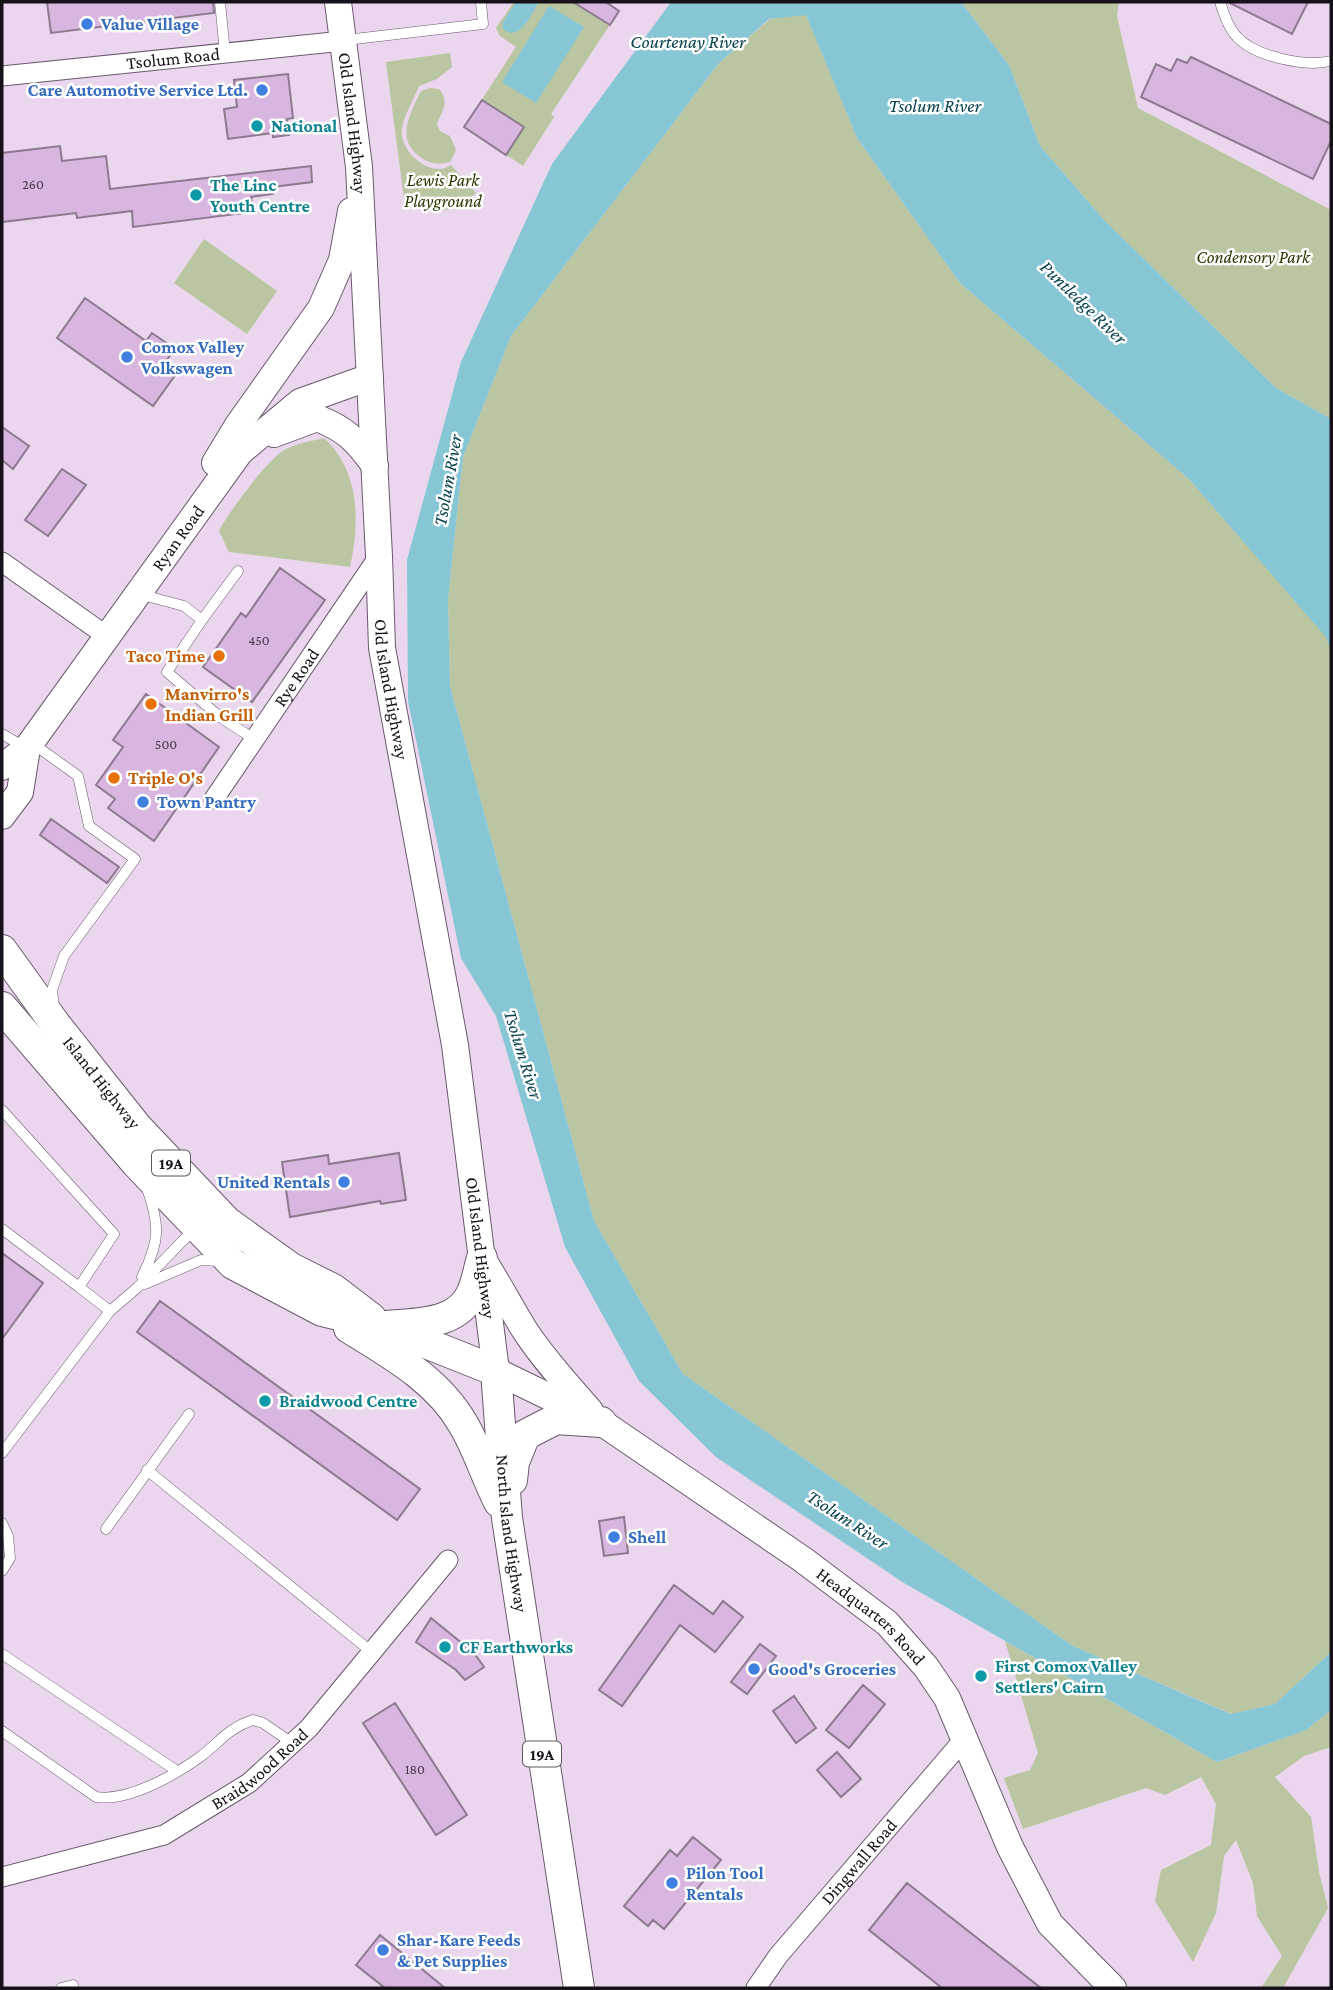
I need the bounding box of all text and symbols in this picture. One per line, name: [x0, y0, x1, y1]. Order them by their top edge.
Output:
place label: Value Village: [100, 14, 199, 34]
marker: Value Village: [79, 16, 95, 32]
water label: Courtenay River: [630, 31, 747, 52]
street label: Tsolum Road: [125, 44, 221, 73]
street label: Old Island Highway: [334, 51, 370, 195]
place label: Care Automotive Service Ltd.: [28, 80, 248, 100]
marker: Care Automotive Service Ltd.: [254, 82, 270, 98]
water label: Tsolum River: [889, 95, 983, 116]
place label: National: [271, 116, 337, 136]
marker: National: [249, 118, 265, 134]
park label: Lewis Park Playground: [404, 170, 482, 211]
place label: The Linc Youth Centre: [210, 175, 310, 216]
house number: 260: [22, 176, 44, 192]
marker: The Linc Youth Centre: [188, 187, 204, 203]
park label: Condensory Park: [1196, 247, 1311, 267]
water label: Puntledge River: [1036, 256, 1132, 350]
place label: Comox Valley Volkswagen: [140, 337, 244, 378]
marker: Comox Valley Volkswagen: [119, 349, 135, 365]
water label: Tsolum River: [429, 431, 466, 527]
street label: Ryan Road: [148, 501, 209, 575]
street label: Old Island Highway: [371, 619, 412, 762]
house number: 450: [248, 632, 270, 648]
street label: Rye Road: [270, 644, 324, 710]
place label: Taco Time: [126, 646, 205, 666]
marker: Taco Time: [211, 648, 227, 664]
place label: Manvirro's Indian Grill: [165, 684, 254, 725]
marker: Manvirro's Indian Grill: [143, 696, 159, 712]
house number: 500: [155, 736, 177, 752]
place label: Triple O's: [128, 768, 203, 788]
marker: Triple O's: [106, 770, 122, 786]
place label: Town Pantry: [157, 792, 256, 812]
marker: Town Pantry: [135, 794, 151, 810]
water label: Tsolum River: [500, 1007, 547, 1103]
street label: Island Highway: [59, 1032, 145, 1134]
road number: 19A: [152, 1150, 190, 1176]
place label: United Rentals: [217, 1172, 330, 1192]
marker: United Rentals: [336, 1174, 352, 1190]
street label: Old Island Highway: [462, 1176, 499, 1320]
place label: Braidwood Centre: [279, 1391, 417, 1411]
marker: Braidwood Centre: [257, 1393, 273, 1409]
street label: North Island Highway: [492, 1454, 531, 1614]
water label: Tsolum River: [803, 1485, 893, 1554]
place label: Shell: [628, 1527, 666, 1547]
marker: Shell: [606, 1529, 622, 1545]
street label: Headquarters Road: [813, 1564, 930, 1669]
place label: CF Earthworks: [459, 1637, 573, 1657]
marker: CF Earthworks: [437, 1639, 453, 1655]
place label: First Comox Valley Settlers' Cairn: [995, 1656, 1137, 1697]
place label: Good's Groceries: [768, 1659, 896, 1679]
marker: Good's Groceries: [746, 1661, 762, 1677]
marker: First Comox Valley Settlers' Cairn: [973, 1668, 989, 1684]
street label: Braidwood Road: [208, 1724, 312, 1814]
road number: 19A: [523, 1742, 561, 1766]
house number: 180: [405, 1761, 425, 1777]
street label: Dingwall Road: [817, 1815, 901, 1908]
place label: Pilon Tool Rentals: [686, 1863, 764, 1904]
marker: Pilon Tool Rentals: [664, 1875, 680, 1891]
place label: Shar-Kare Feeds & Pet Supplies: [397, 1930, 521, 1971]
marker: Shar-Kare Feeds & Pet Supplies: [375, 1942, 391, 1958]

